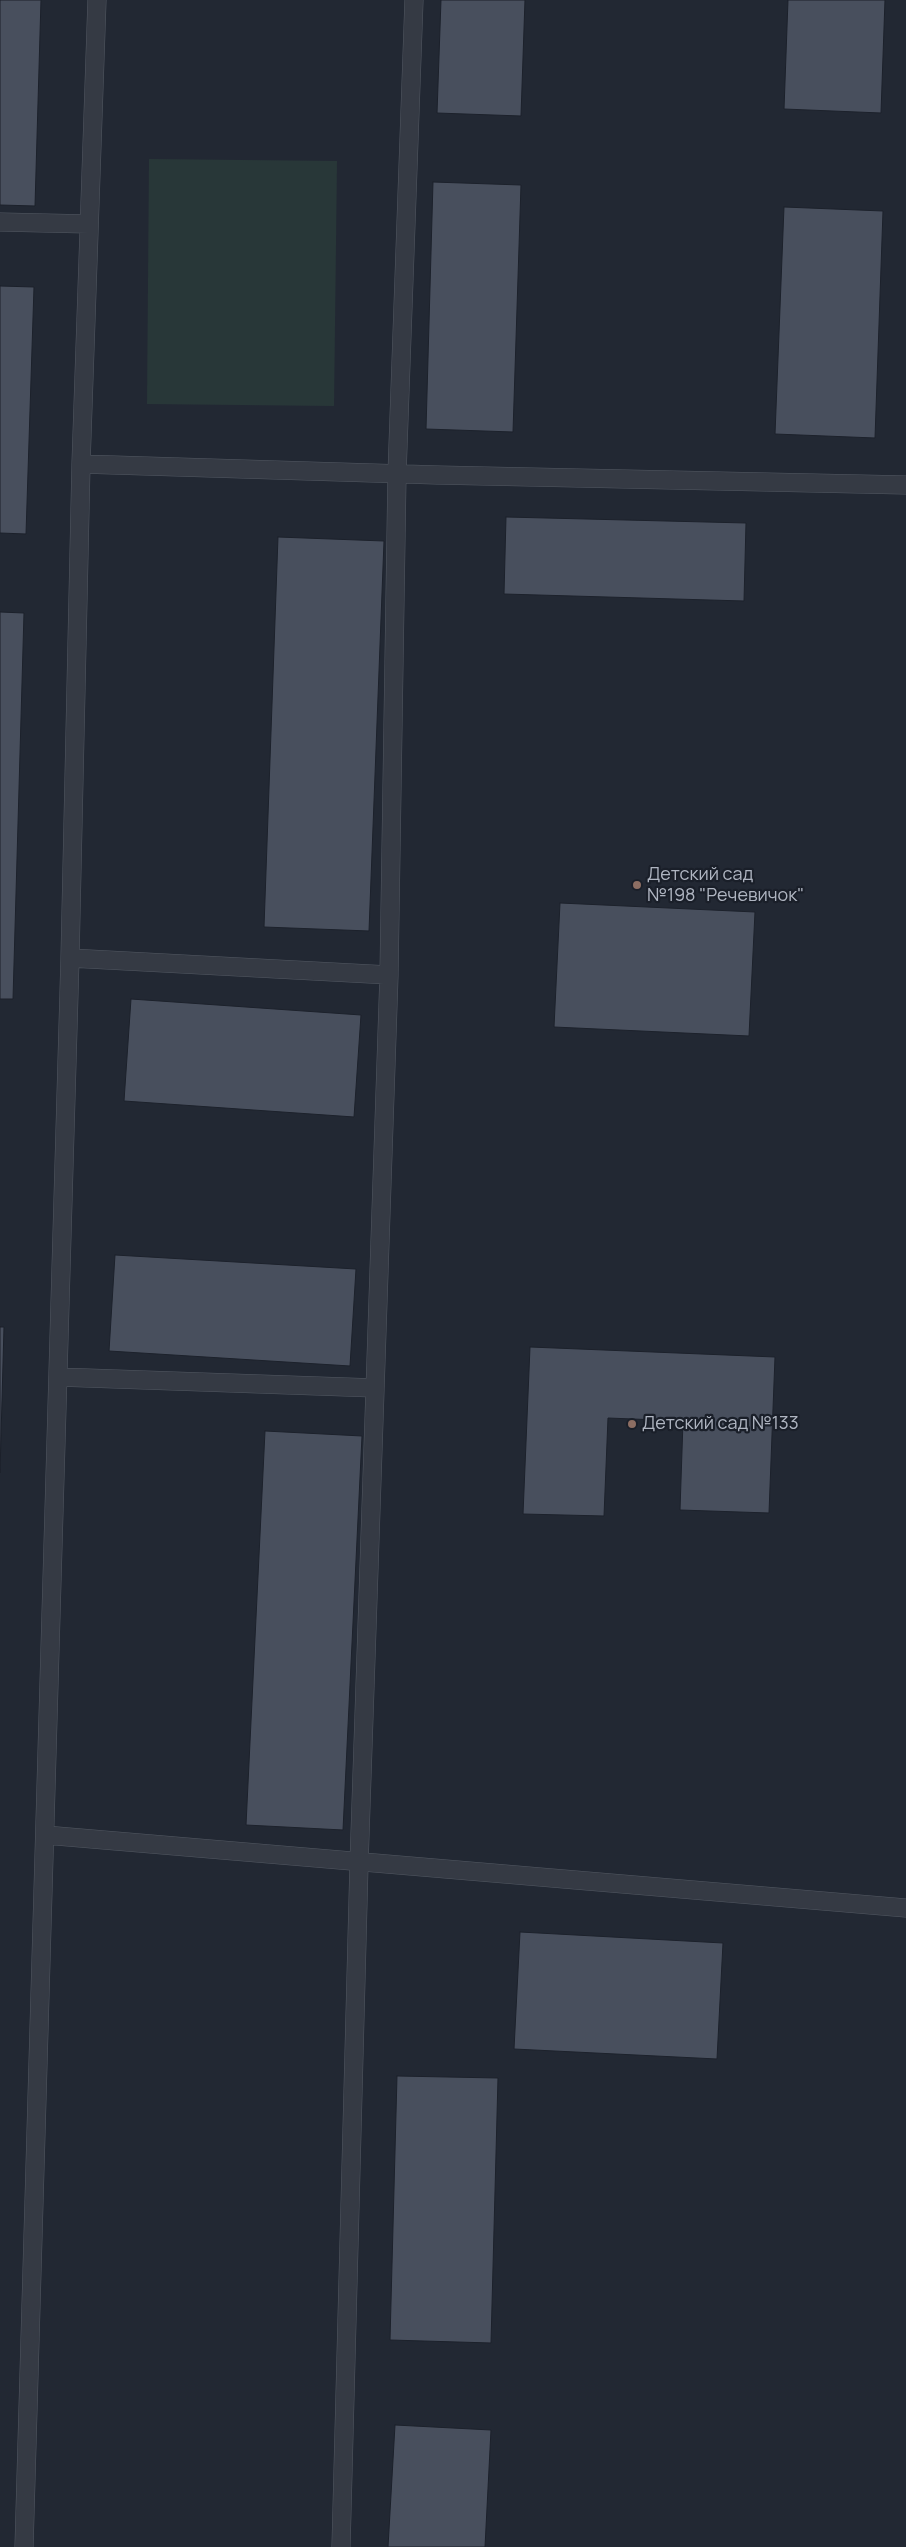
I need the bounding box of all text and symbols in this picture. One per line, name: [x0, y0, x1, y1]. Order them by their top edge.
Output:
place label: Детский сад №198 "Речевичок": [647, 864, 804, 906]
marker: Детский сад №198 "Речевичок": [631, 879, 643, 891]
place label: Детский сад №133: [642, 1413, 799, 1435]
marker: Детский сад №133: [626, 1418, 638, 1430]

